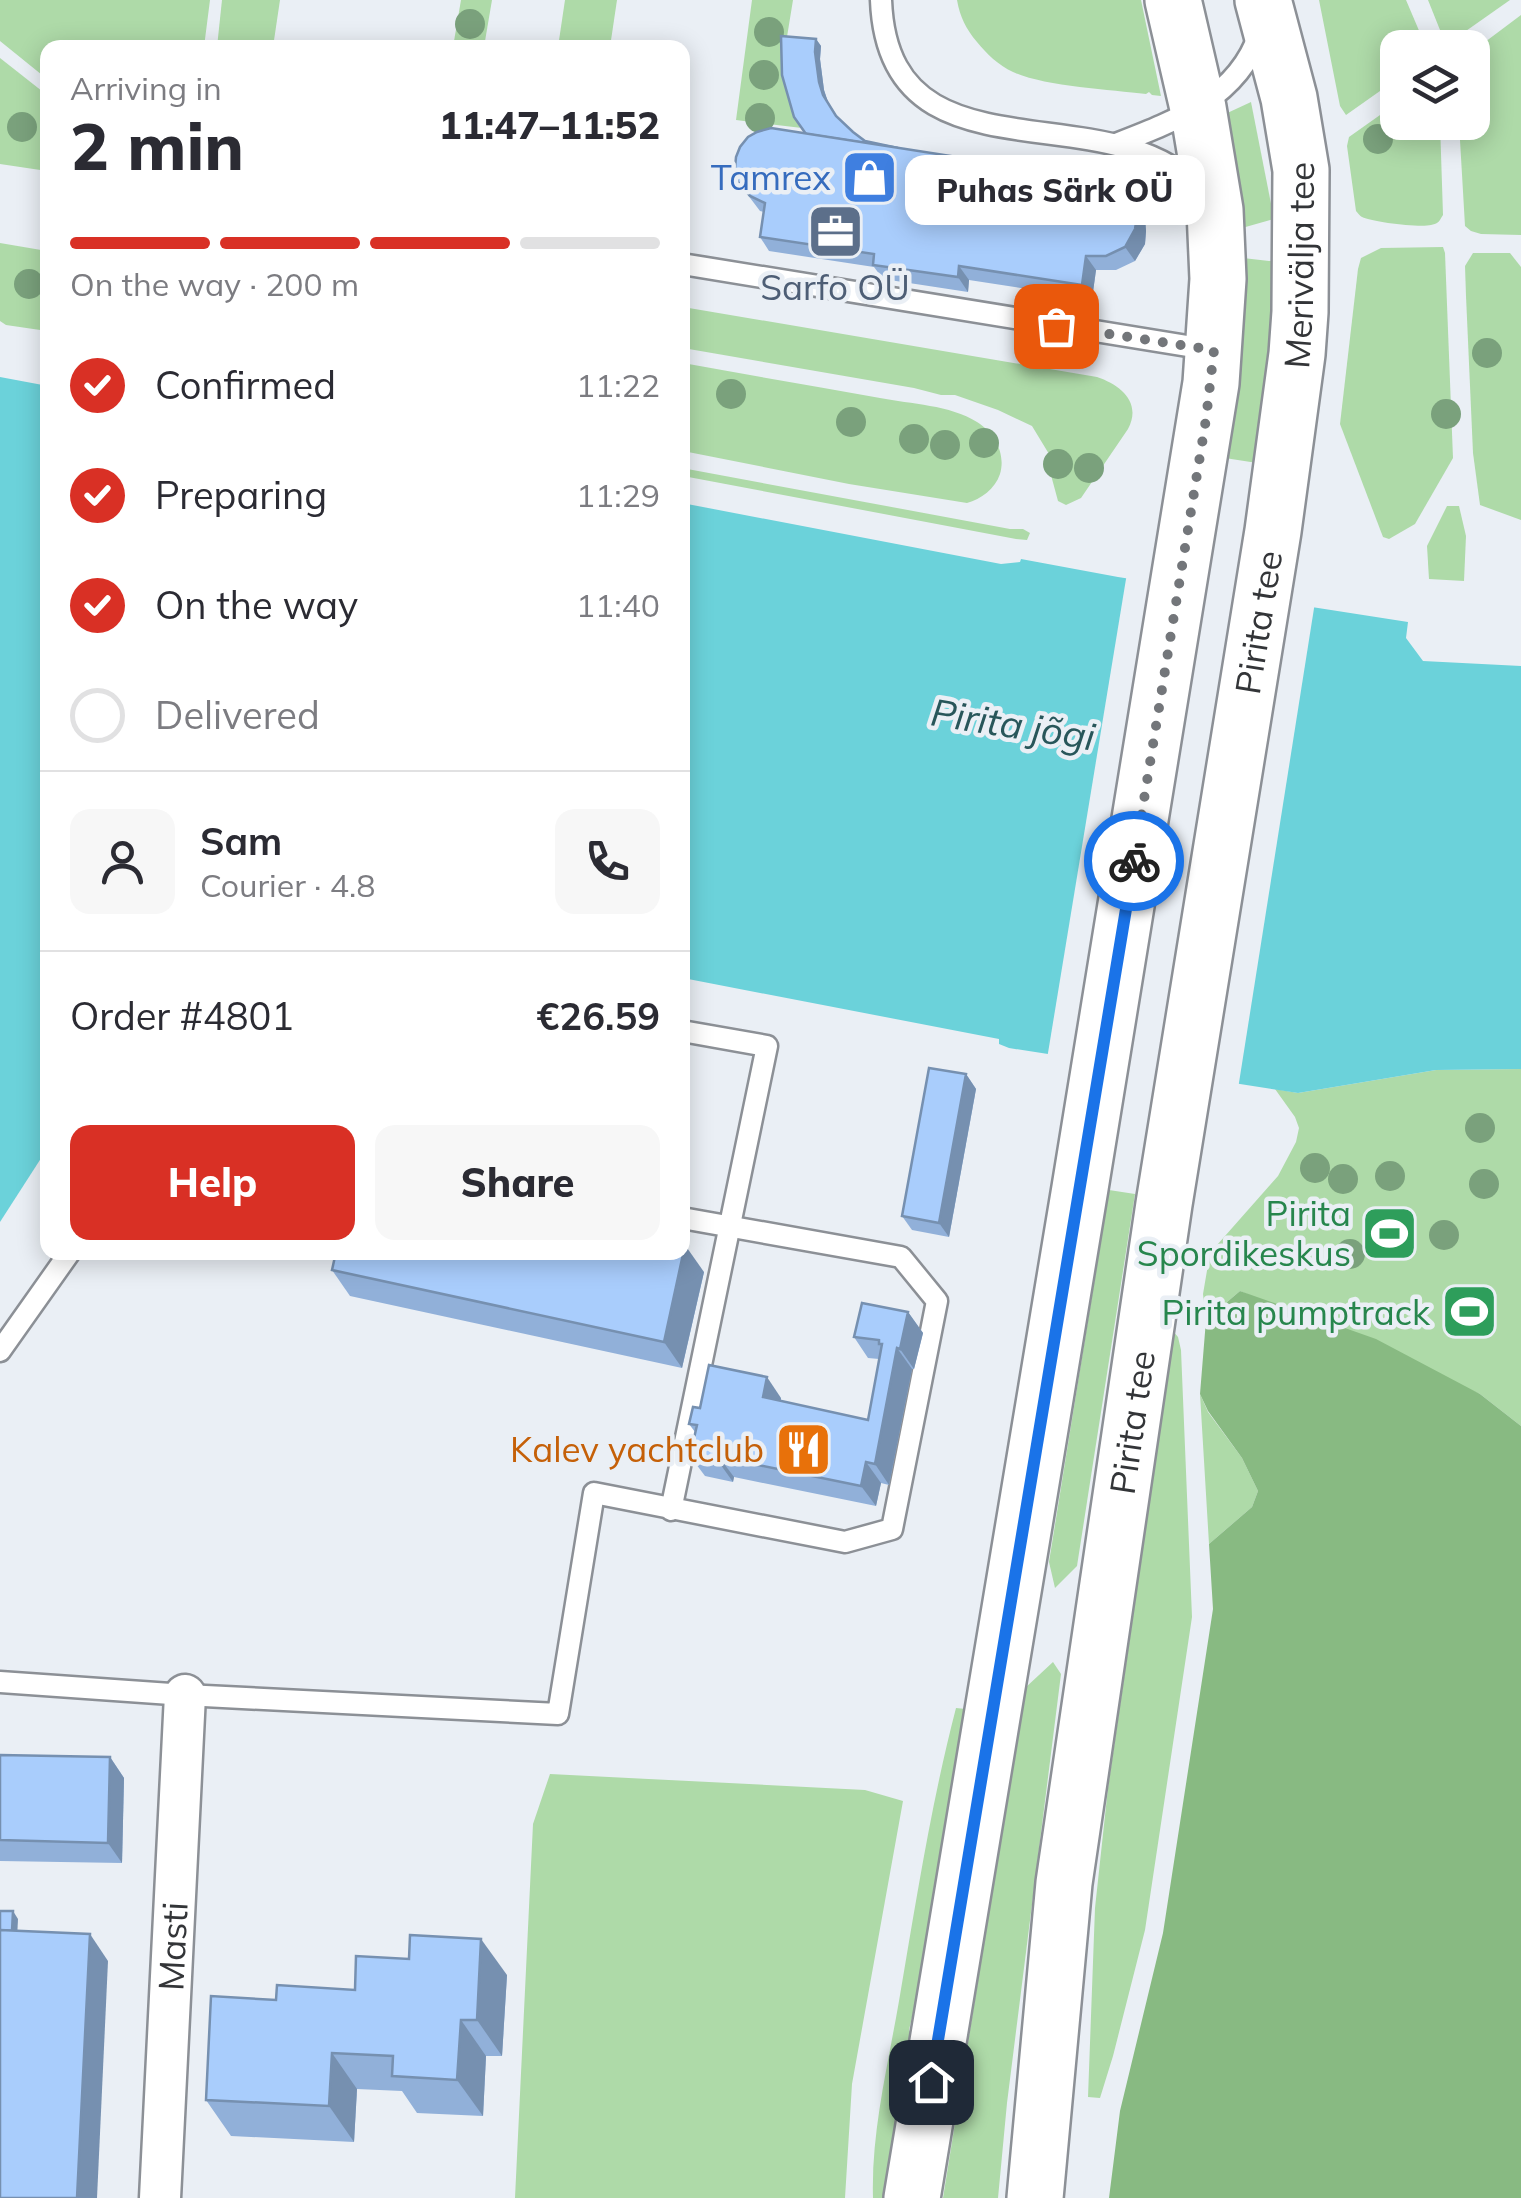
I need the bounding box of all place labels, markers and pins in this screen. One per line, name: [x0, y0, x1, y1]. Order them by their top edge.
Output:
shop icon: Tamrex: [840, 147, 900, 207]
place label: Tamrex: [711, 155, 831, 199]
callout: Puhas Särk OÜ: [906, 156, 1206, 226]
office icon: Sarfo OÜ: [805, 201, 865, 261]
place label: Sarfo OÜ: [760, 265, 910, 309]
pin: [1014, 284, 1099, 369]
place label: Pirita Spordikeskus: [1137, 1191, 1351, 1275]
sports icon: Pirita Spordikeskus: [1360, 1203, 1420, 1263]
sports icon: Pirita pumptrack: [1439, 1282, 1499, 1342]
place label: Pirita pumptrack: [1162, 1290, 1431, 1334]
restaurant icon: Kalev yachtclub: [773, 1419, 833, 1479]
place label: Kalev yachtclub: [510, 1427, 764, 1471]
pin: [889, 2040, 974, 2125]

